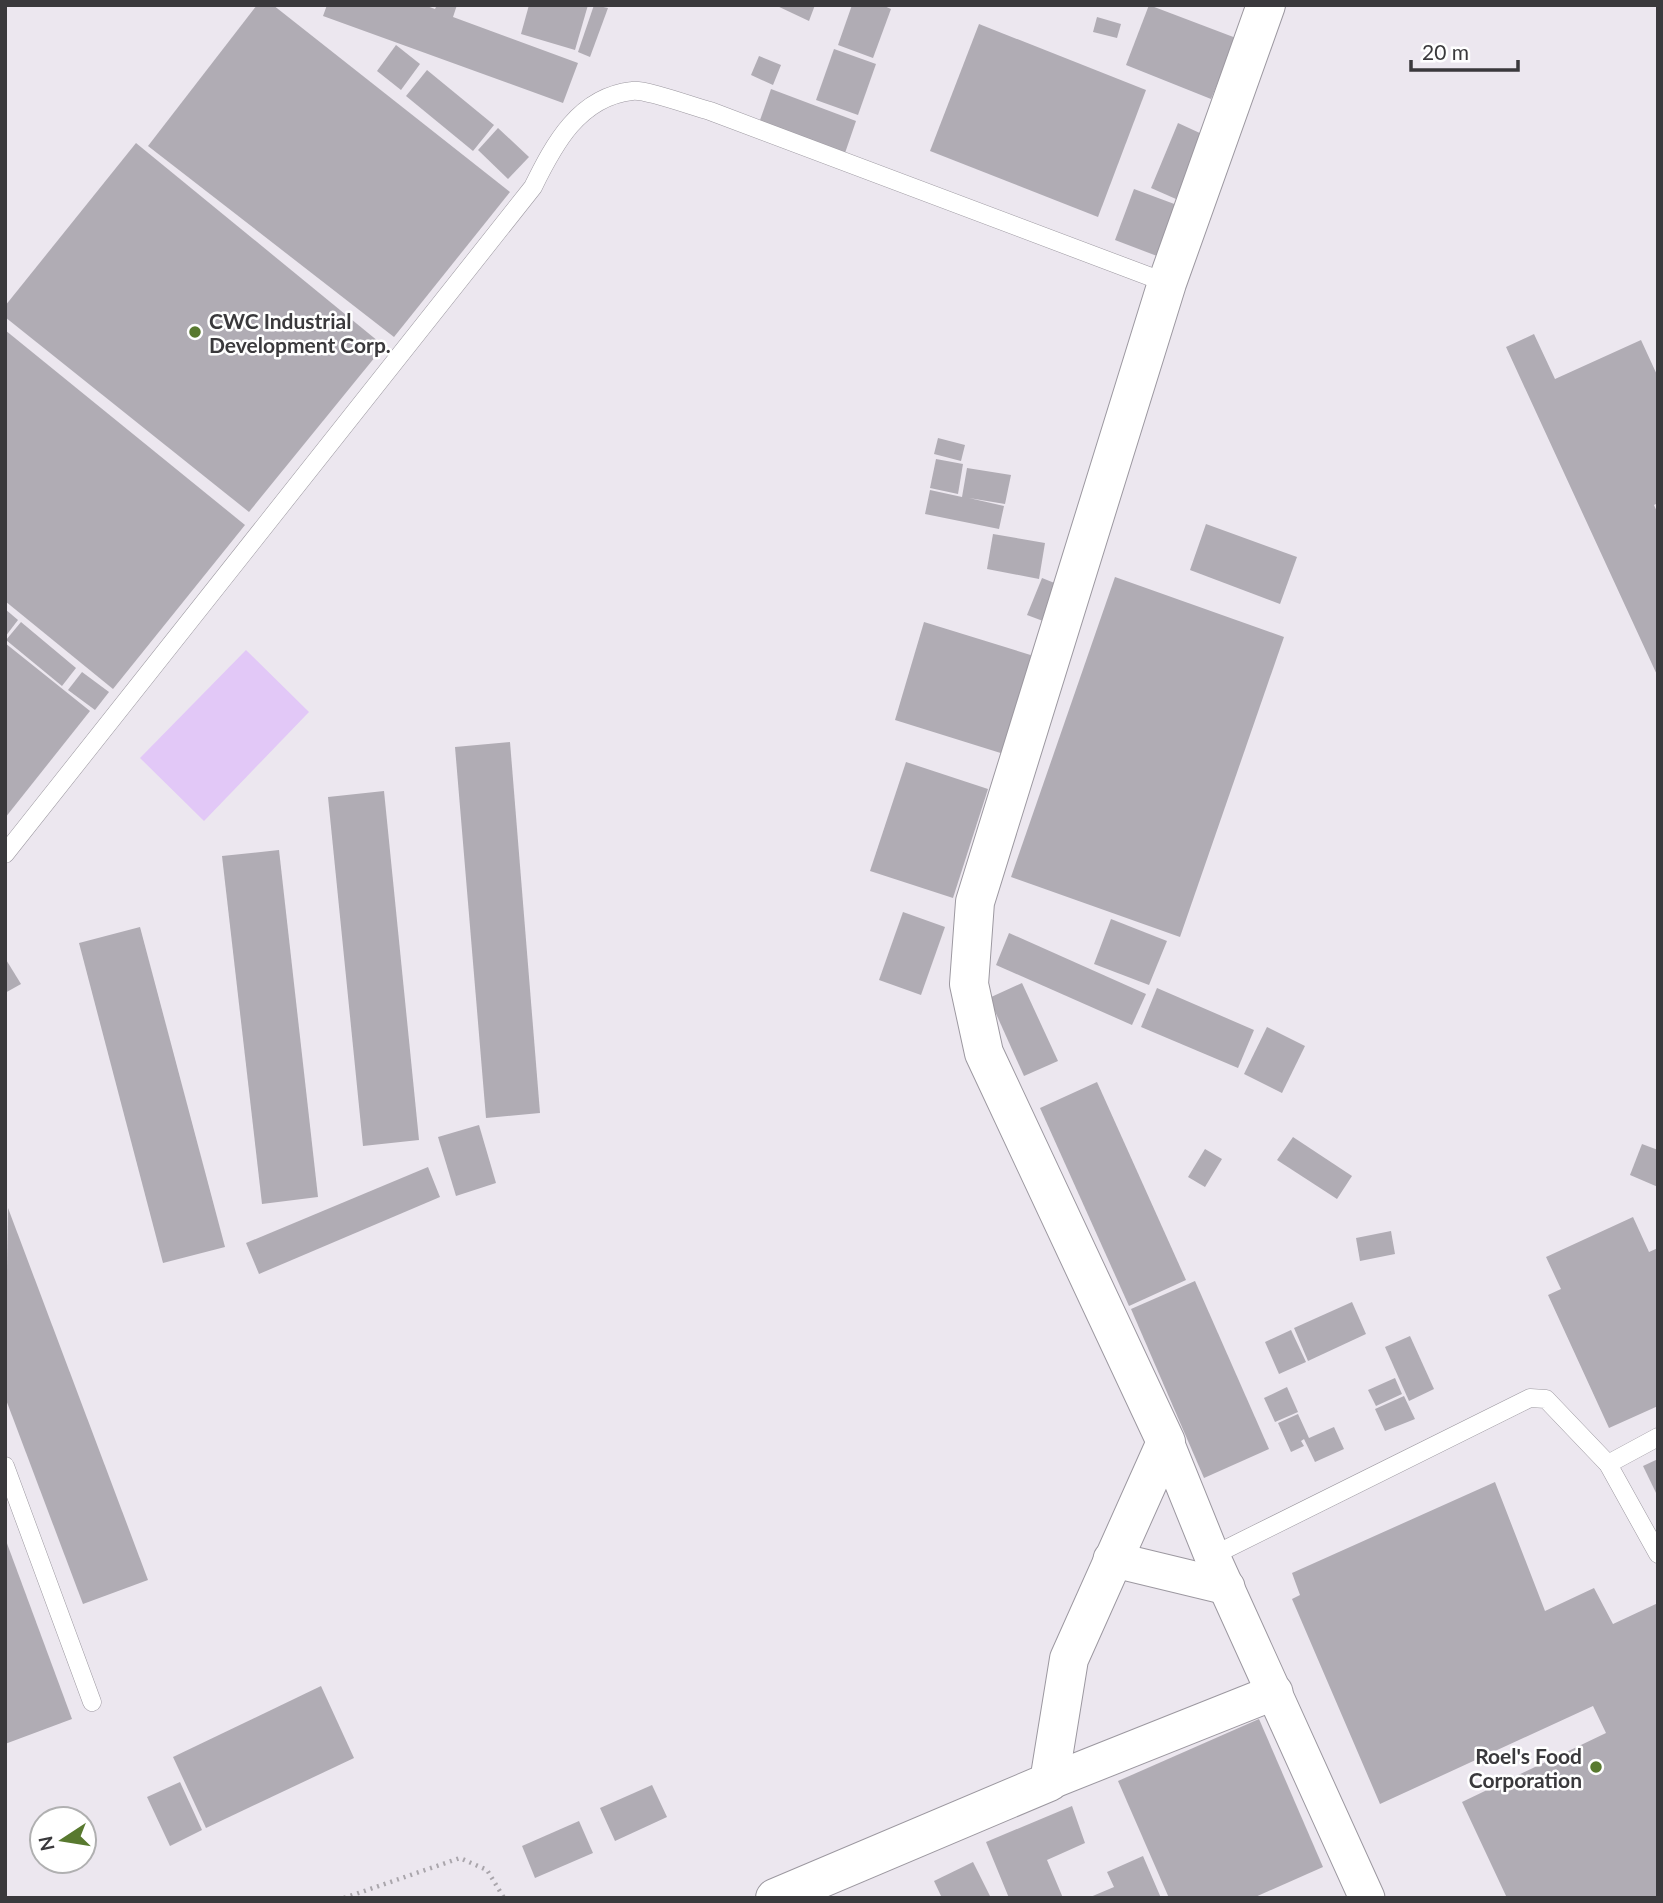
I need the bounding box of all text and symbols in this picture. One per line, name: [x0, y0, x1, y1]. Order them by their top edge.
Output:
scale bar: [1411, 28, 1518, 72]
text: 20 m: [1422, 39, 1469, 64]
place label: CWC Industrial Development Corp.: [209, 308, 391, 357]
marker: CWC Industrial Development Corp.: [187, 324, 203, 340]
place label: Roel's Food Corporation: [1469, 1743, 1582, 1792]
marker: Roel's Food Corporation: [1588, 1759, 1604, 1775]
north arrow: [28, 1805, 98, 1875]
text: N: [33, 1834, 59, 1853]

